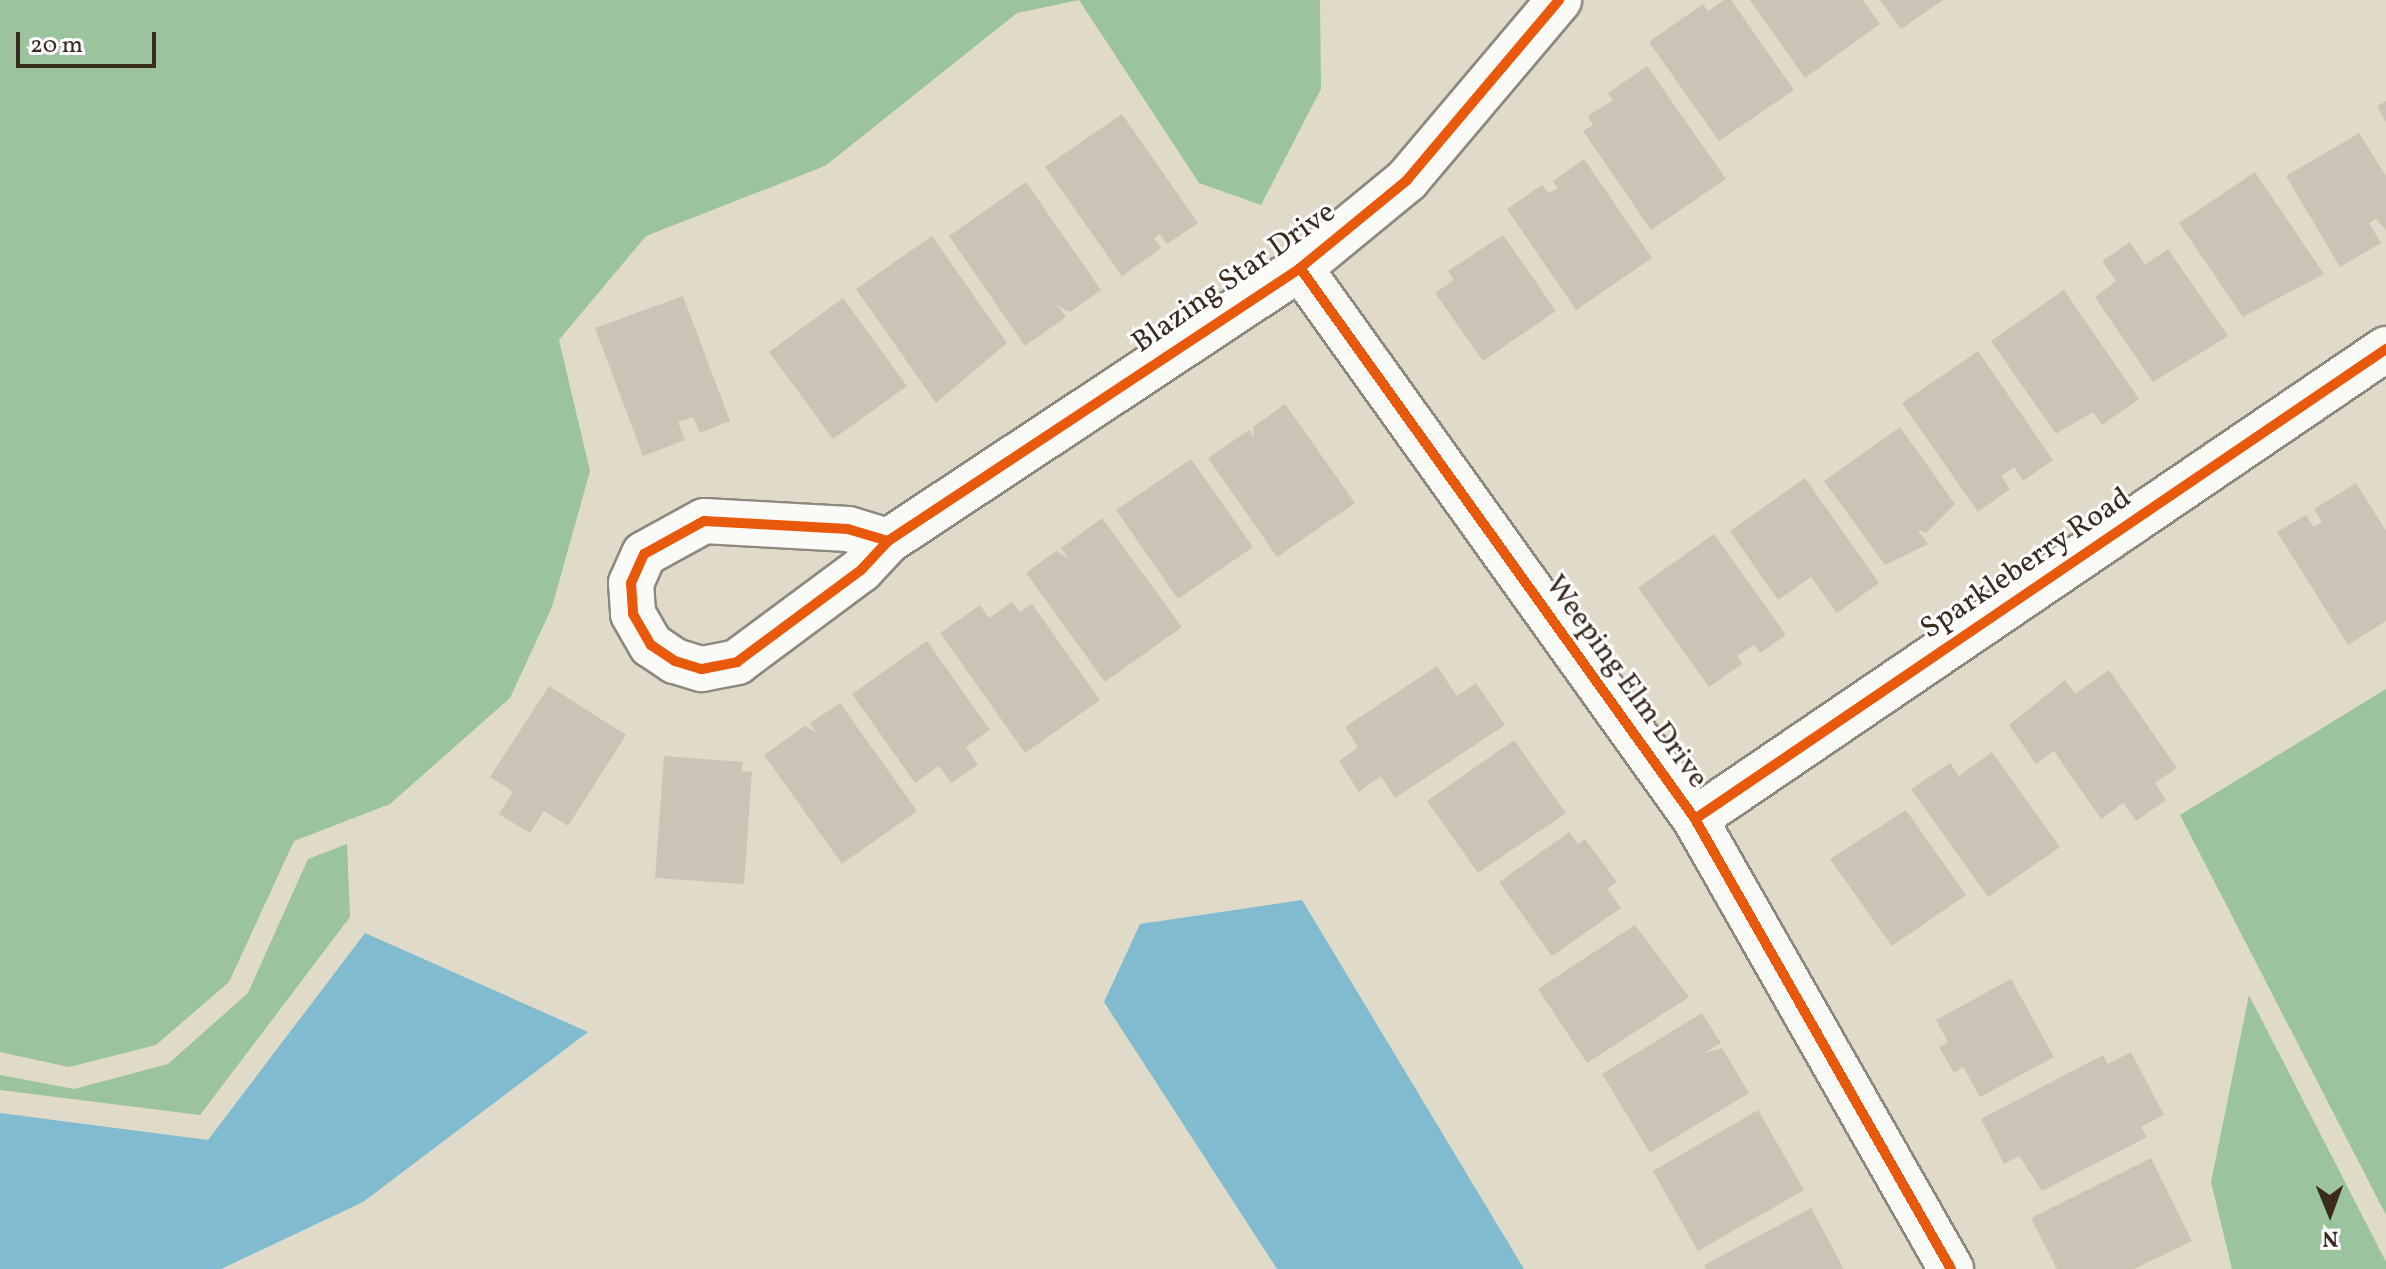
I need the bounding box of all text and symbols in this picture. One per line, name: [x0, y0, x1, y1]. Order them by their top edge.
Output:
scale bar: [20, 16, 160, 66]
text: 20 m: [30, 29, 83, 63]
street label: Blazing Star Drive: [1125, 194, 1343, 362]
street label: Sparkleberry Road: [1914, 480, 2138, 648]
street label: Weeping Elm Drive: [1537, 569, 1715, 795]
north arrow: [2290, 1173, 2370, 1253]
text: N: [2322, 1222, 2339, 1253]

